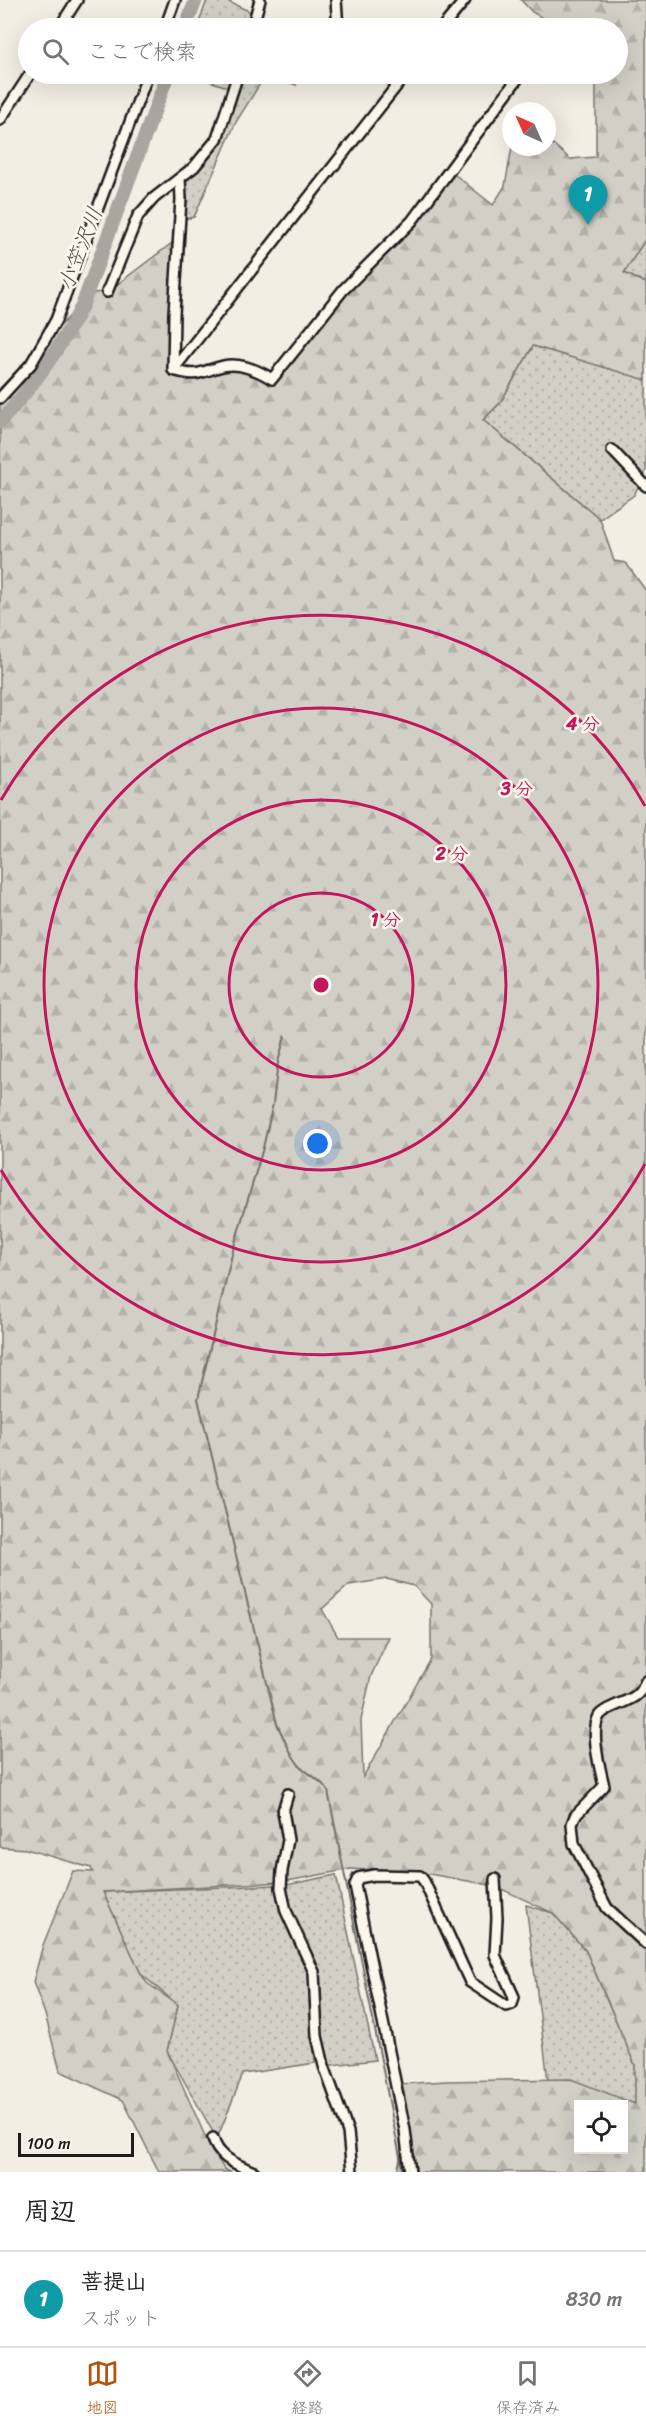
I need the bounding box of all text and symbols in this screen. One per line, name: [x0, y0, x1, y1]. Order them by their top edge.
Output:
search box: [18, 18, 628, 84]
text: ここで検索: [87, 32, 197, 71]
icon: search: [39, 35, 72, 68]
north arrow: [502, 102, 556, 156]
pin: 1: [568, 176, 608, 225]
water label: 小笠沢川: [46, 201, 114, 297]
text: 4 分: [565, 708, 600, 740]
text: 3 分: [500, 773, 533, 805]
text: 2 分: [434, 838, 469, 870]
text: 1 分: [371, 904, 401, 936]
centre of rings: [311, 975, 331, 995]
your location: [303, 1129, 332, 1158]
map controls: [574, 2100, 628, 2154]
button: locate: [574, 2100, 628, 2154]
text: 100 m: [27, 2129, 71, 2158]
scale bar: [18, 2130, 134, 2158]
text: 周辺: [24, 2188, 76, 2234]
text: 菩提山: [81, 2262, 147, 2301]
text: 1: [39, 2282, 48, 2317]
text: 830 m: [566, 2282, 622, 2317]
text: スポット: [81, 2301, 161, 2336]
tab: 地図: [86, 2357, 119, 2422]
tab: 経路: [291, 2357, 324, 2422]
tab: 保存済み: [496, 2357, 560, 2422]

